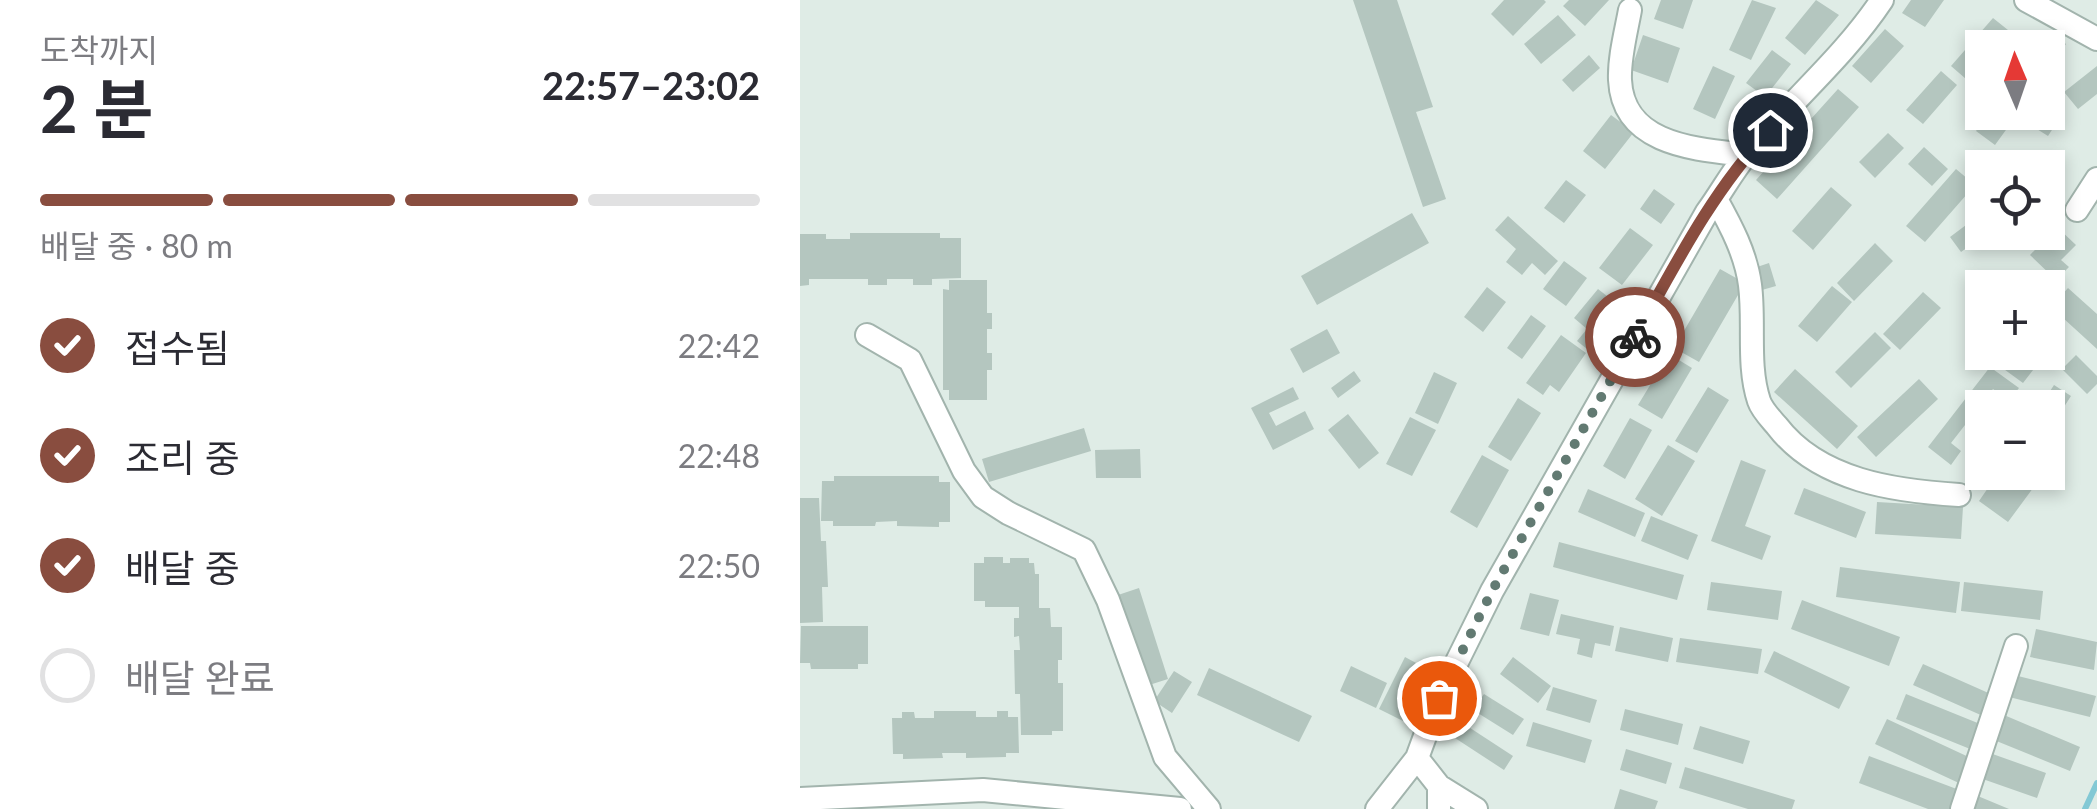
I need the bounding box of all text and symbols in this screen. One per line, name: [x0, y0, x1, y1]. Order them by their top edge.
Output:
text: 도착까지: [40, 30, 158, 69]
north arrow: [1965, 30, 2065, 130]
map controls: [1965, 30, 2065, 490]
text: 22:57–23:02: [542, 62, 760, 108]
text: 2 분: [40, 69, 153, 147]
pin: [1728, 88, 1813, 173]
icon: home: [1743, 103, 1798, 158]
button: locate: [1965, 150, 2065, 250]
text: 배달 중 · 80 m: [40, 226, 233, 265]
button: +: [1965, 270, 2065, 370]
courier: [1585, 287, 1685, 387]
icon: bike: [1608, 310, 1663, 365]
icon: check: [40, 318, 95, 373]
text: 접수됨: [125, 324, 230, 370]
text: 22:42: [678, 326, 760, 365]
button: −: [1965, 390, 2065, 490]
icon: check: [40, 428, 95, 483]
text: 조리 중: [125, 434, 240, 480]
text: 22:48: [678, 436, 760, 475]
icon: check: [40, 538, 95, 593]
text: 배달 중: [125, 544, 240, 590]
text: 22:50: [678, 546, 760, 585]
text: 배달 완료: [125, 654, 275, 700]
pin: [1397, 656, 1482, 741]
icon: bag: [1412, 671, 1467, 726]

